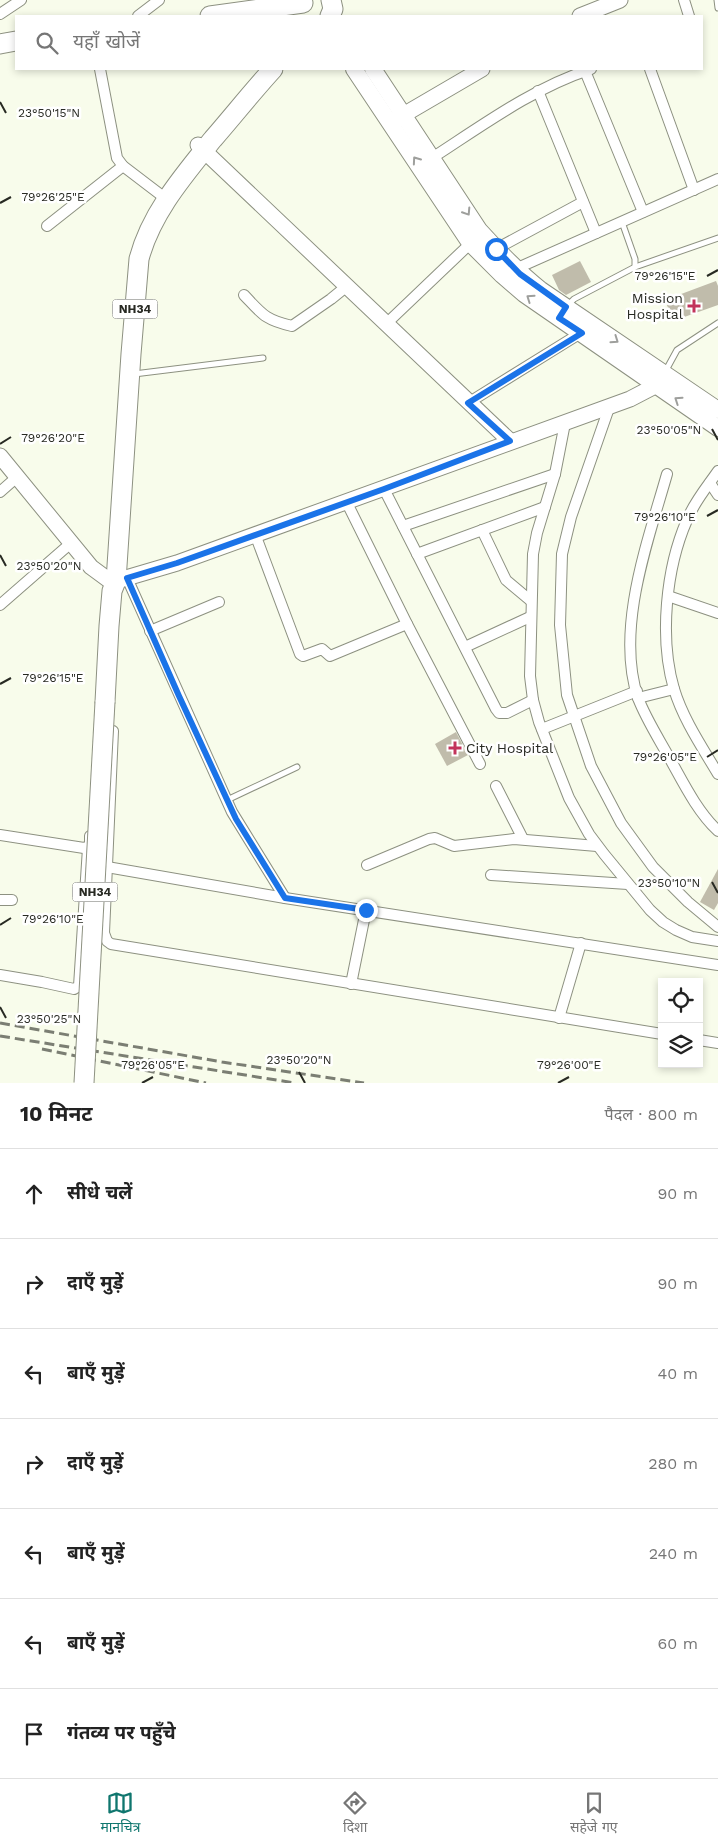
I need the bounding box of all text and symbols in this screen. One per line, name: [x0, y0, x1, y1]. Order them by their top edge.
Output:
search box: [15, 15, 703, 70]
icon: search: [33, 29, 61, 57]
text: यहाँ खोजें: [73, 30, 140, 53]
text: 23°50'15"N: [18, 106, 80, 120]
one-way arrow: [413, 156, 422, 166]
text: 79°26'25"E: [21, 190, 85, 204]
one-way arrow: [461, 206, 471, 215]
route start: [485, 238, 508, 261]
text: 79°26'15"E: [635, 269, 696, 283]
place label: Mission Hospital: [626, 290, 684, 322]
one-way arrow: [526, 295, 536, 304]
marker: Mission Hospital: [687, 299, 701, 313]
road number: NH34: [112, 300, 158, 318]
one-way arrow: [609, 334, 618, 343]
one-way arrow: [674, 397, 683, 407]
text: 23°50'05"N: [637, 423, 701, 437]
text: 79°26'20"E: [21, 431, 85, 445]
text: 79°26'10"E: [634, 510, 696, 524]
text: 23°50'20"N: [17, 559, 81, 573]
text: 79°26'15"E: [23, 671, 84, 685]
place label: City Hospital: [466, 740, 554, 756]
marker: City Hospital: [448, 741, 462, 755]
text: 79°26'05"E: [633, 750, 697, 764]
text: 23°50'10"N: [638, 876, 700, 890]
road number: NH34: [72, 882, 118, 902]
route end: [355, 899, 378, 922]
text: 79°26'10"E: [22, 912, 84, 926]
map controls: [658, 978, 703, 1068]
button: locate: [658, 978, 703, 1023]
text: 23°50'25"N: [17, 1012, 81, 1026]
button: layers: [658, 1023, 703, 1068]
text: 23°50'20"N: [267, 1053, 331, 1067]
text: 79°26'05"E: [121, 1058, 185, 1072]
text: 79°26'00"E: [537, 1058, 601, 1072]
text: 10 मिनट: [20, 1101, 93, 1126]
text: पैदल · 800 m: [605, 1105, 698, 1124]
icon: ahead: [20, 1180, 48, 1208]
text: सीधे चलें: [67, 1181, 132, 1204]
text: 90 m: [657, 1184, 698, 1203]
icon: right: [20, 1270, 48, 1298]
text: दाएँ मुड़ें: [67, 1271, 123, 1294]
text: 90 m: [657, 1274, 698, 1293]
icon: left: [20, 1360, 48, 1388]
text: बाएँ मुड़ें: [67, 1361, 125, 1384]
text: 40 m: [658, 1364, 698, 1383]
icon: right: [20, 1450, 48, 1478]
text: दाएँ मुड़ें: [67, 1451, 123, 1474]
text: 280 m: [648, 1454, 698, 1473]
icon: left: [20, 1540, 48, 1568]
text: बाएँ मुड़ें: [67, 1541, 125, 1564]
text: 240 m: [649, 1544, 698, 1563]
icon: left: [20, 1630, 48, 1658]
text: बाएँ मुड़ें: [67, 1631, 125, 1654]
text: 60 m: [658, 1634, 698, 1653]
icon: arrive: [20, 1720, 48, 1748]
text: गंतव्य पर पहुँचे: [67, 1721, 176, 1744]
tab: मानचित्र: [100, 1789, 140, 1838]
tab: दिशा: [341, 1789, 369, 1838]
tab: सहेजे गए: [570, 1789, 618, 1838]

